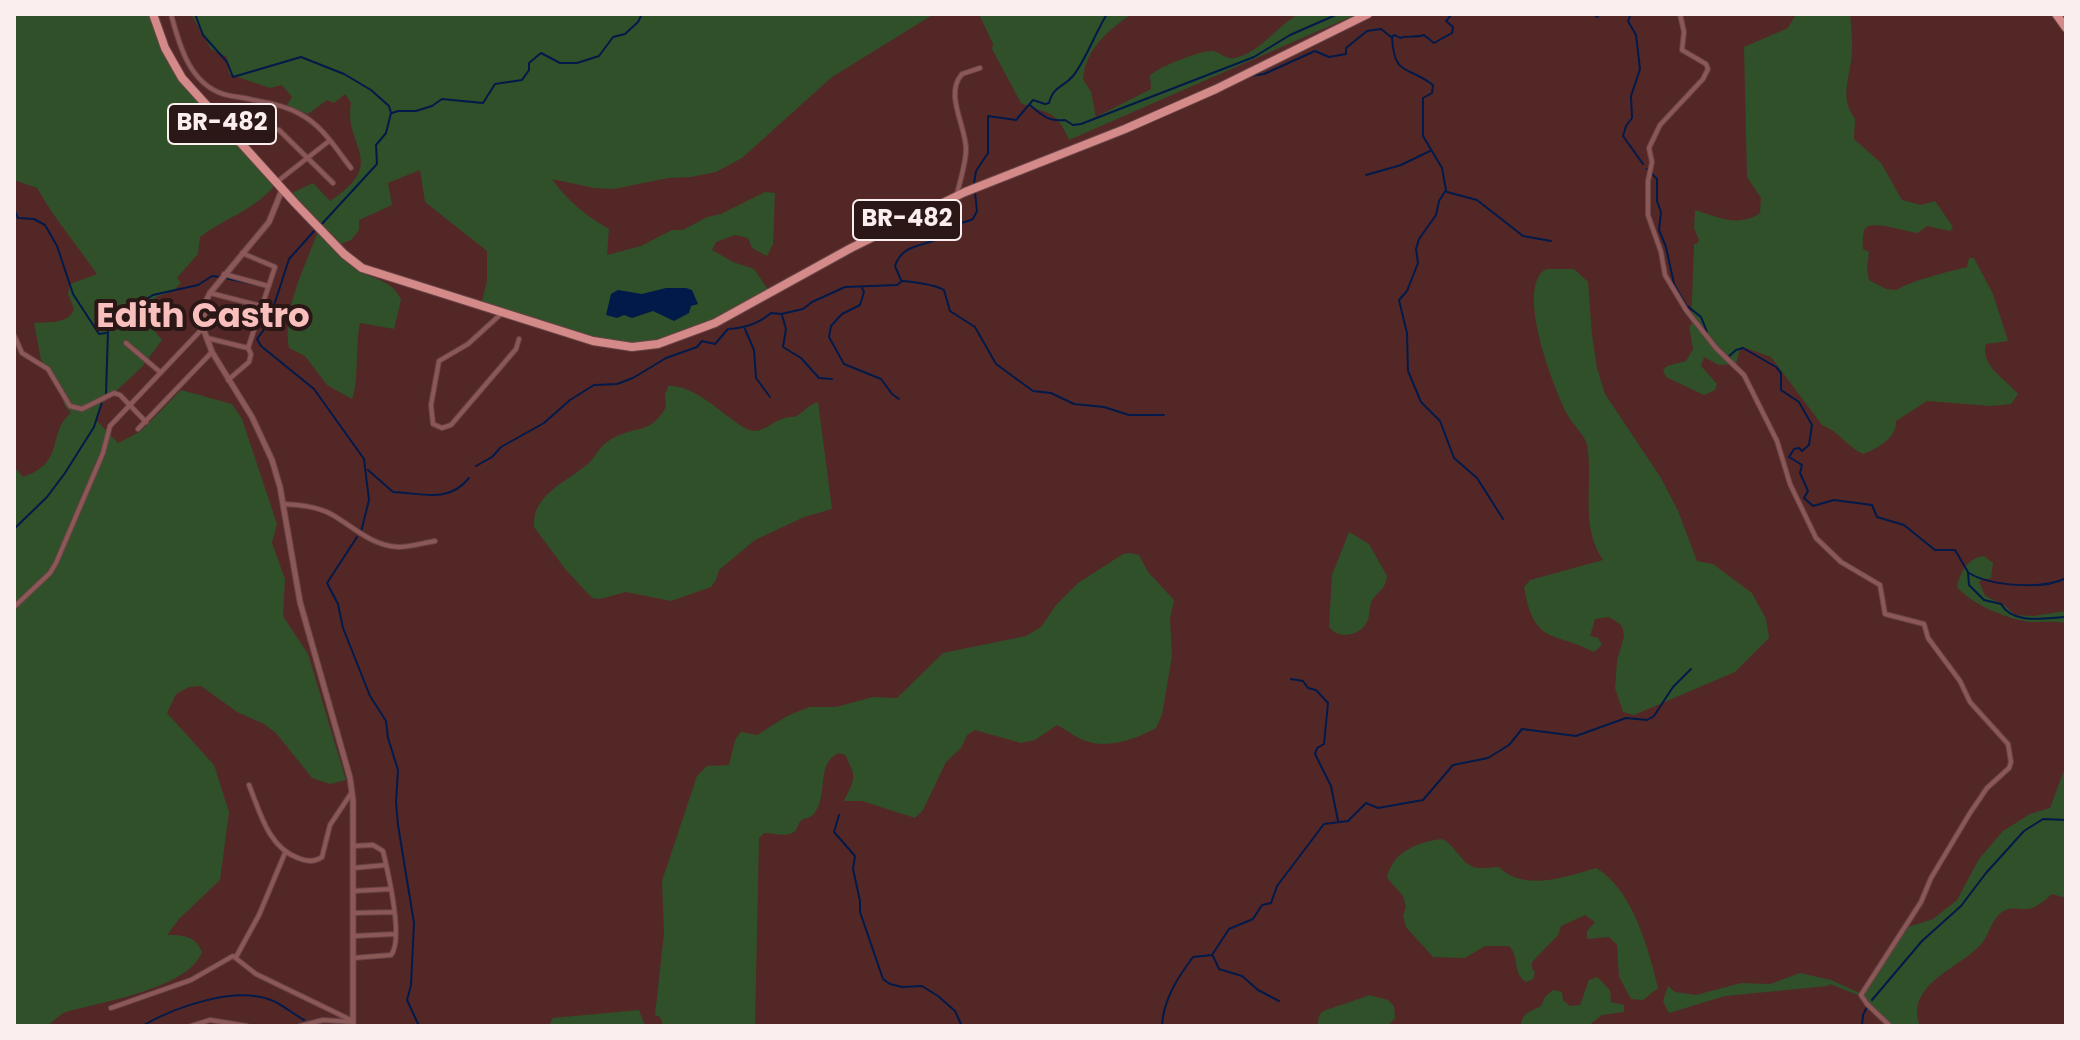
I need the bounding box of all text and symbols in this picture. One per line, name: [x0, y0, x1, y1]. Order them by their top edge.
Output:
road number: BR-482: [168, 104, 276, 144]
road number: BR-482: [853, 200, 961, 240]
district label: Edith Castro: [96, 298, 310, 338]

